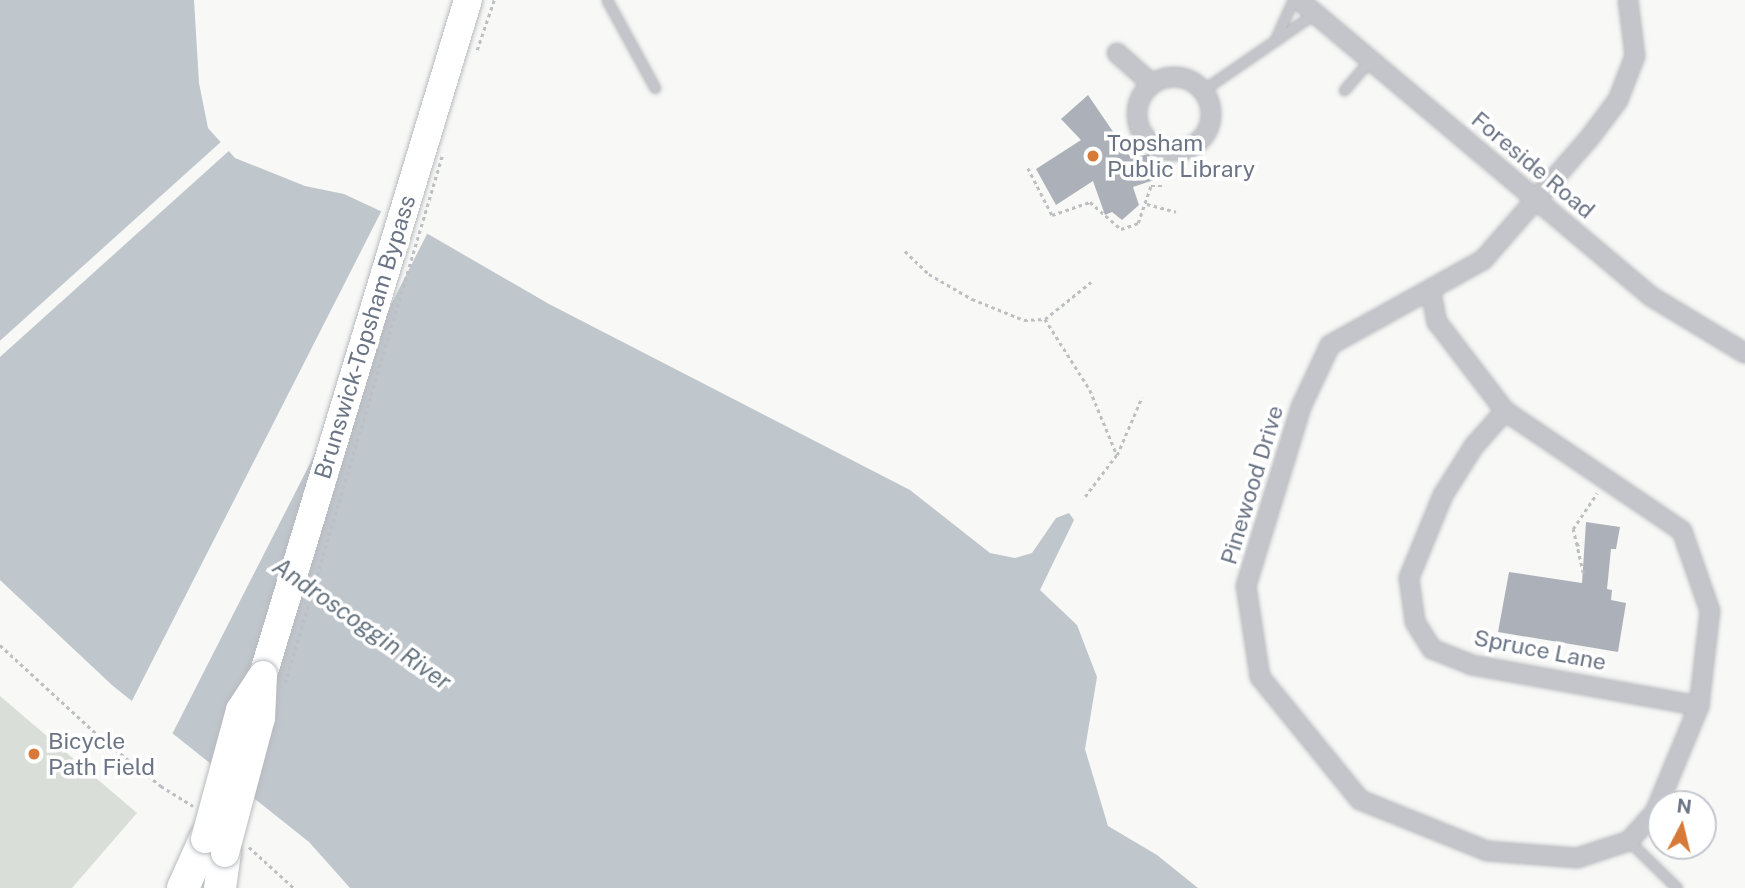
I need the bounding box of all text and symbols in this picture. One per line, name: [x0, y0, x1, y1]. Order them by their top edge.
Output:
street label: Foreside Road: [1466, 106, 1600, 224]
place label: Topsham Public Library: [1107, 129, 1255, 183]
marker: Topsham Public Library: [1085, 148, 1101, 164]
street label: Brunswick-Topsham Bypass: [309, 192, 421, 482]
street label: Pinewood Drive: [1215, 402, 1289, 568]
water label: Androscoggin River: [267, 552, 457, 696]
street label: Spruce Lane: [1471, 624, 1609, 676]
place label: Bicycle Path Field: [48, 727, 155, 781]
marker: Bicycle Path Field: [26, 746, 42, 762]
north arrow: [1647, 790, 1717, 860]
text: N: [1676, 794, 1693, 818]

